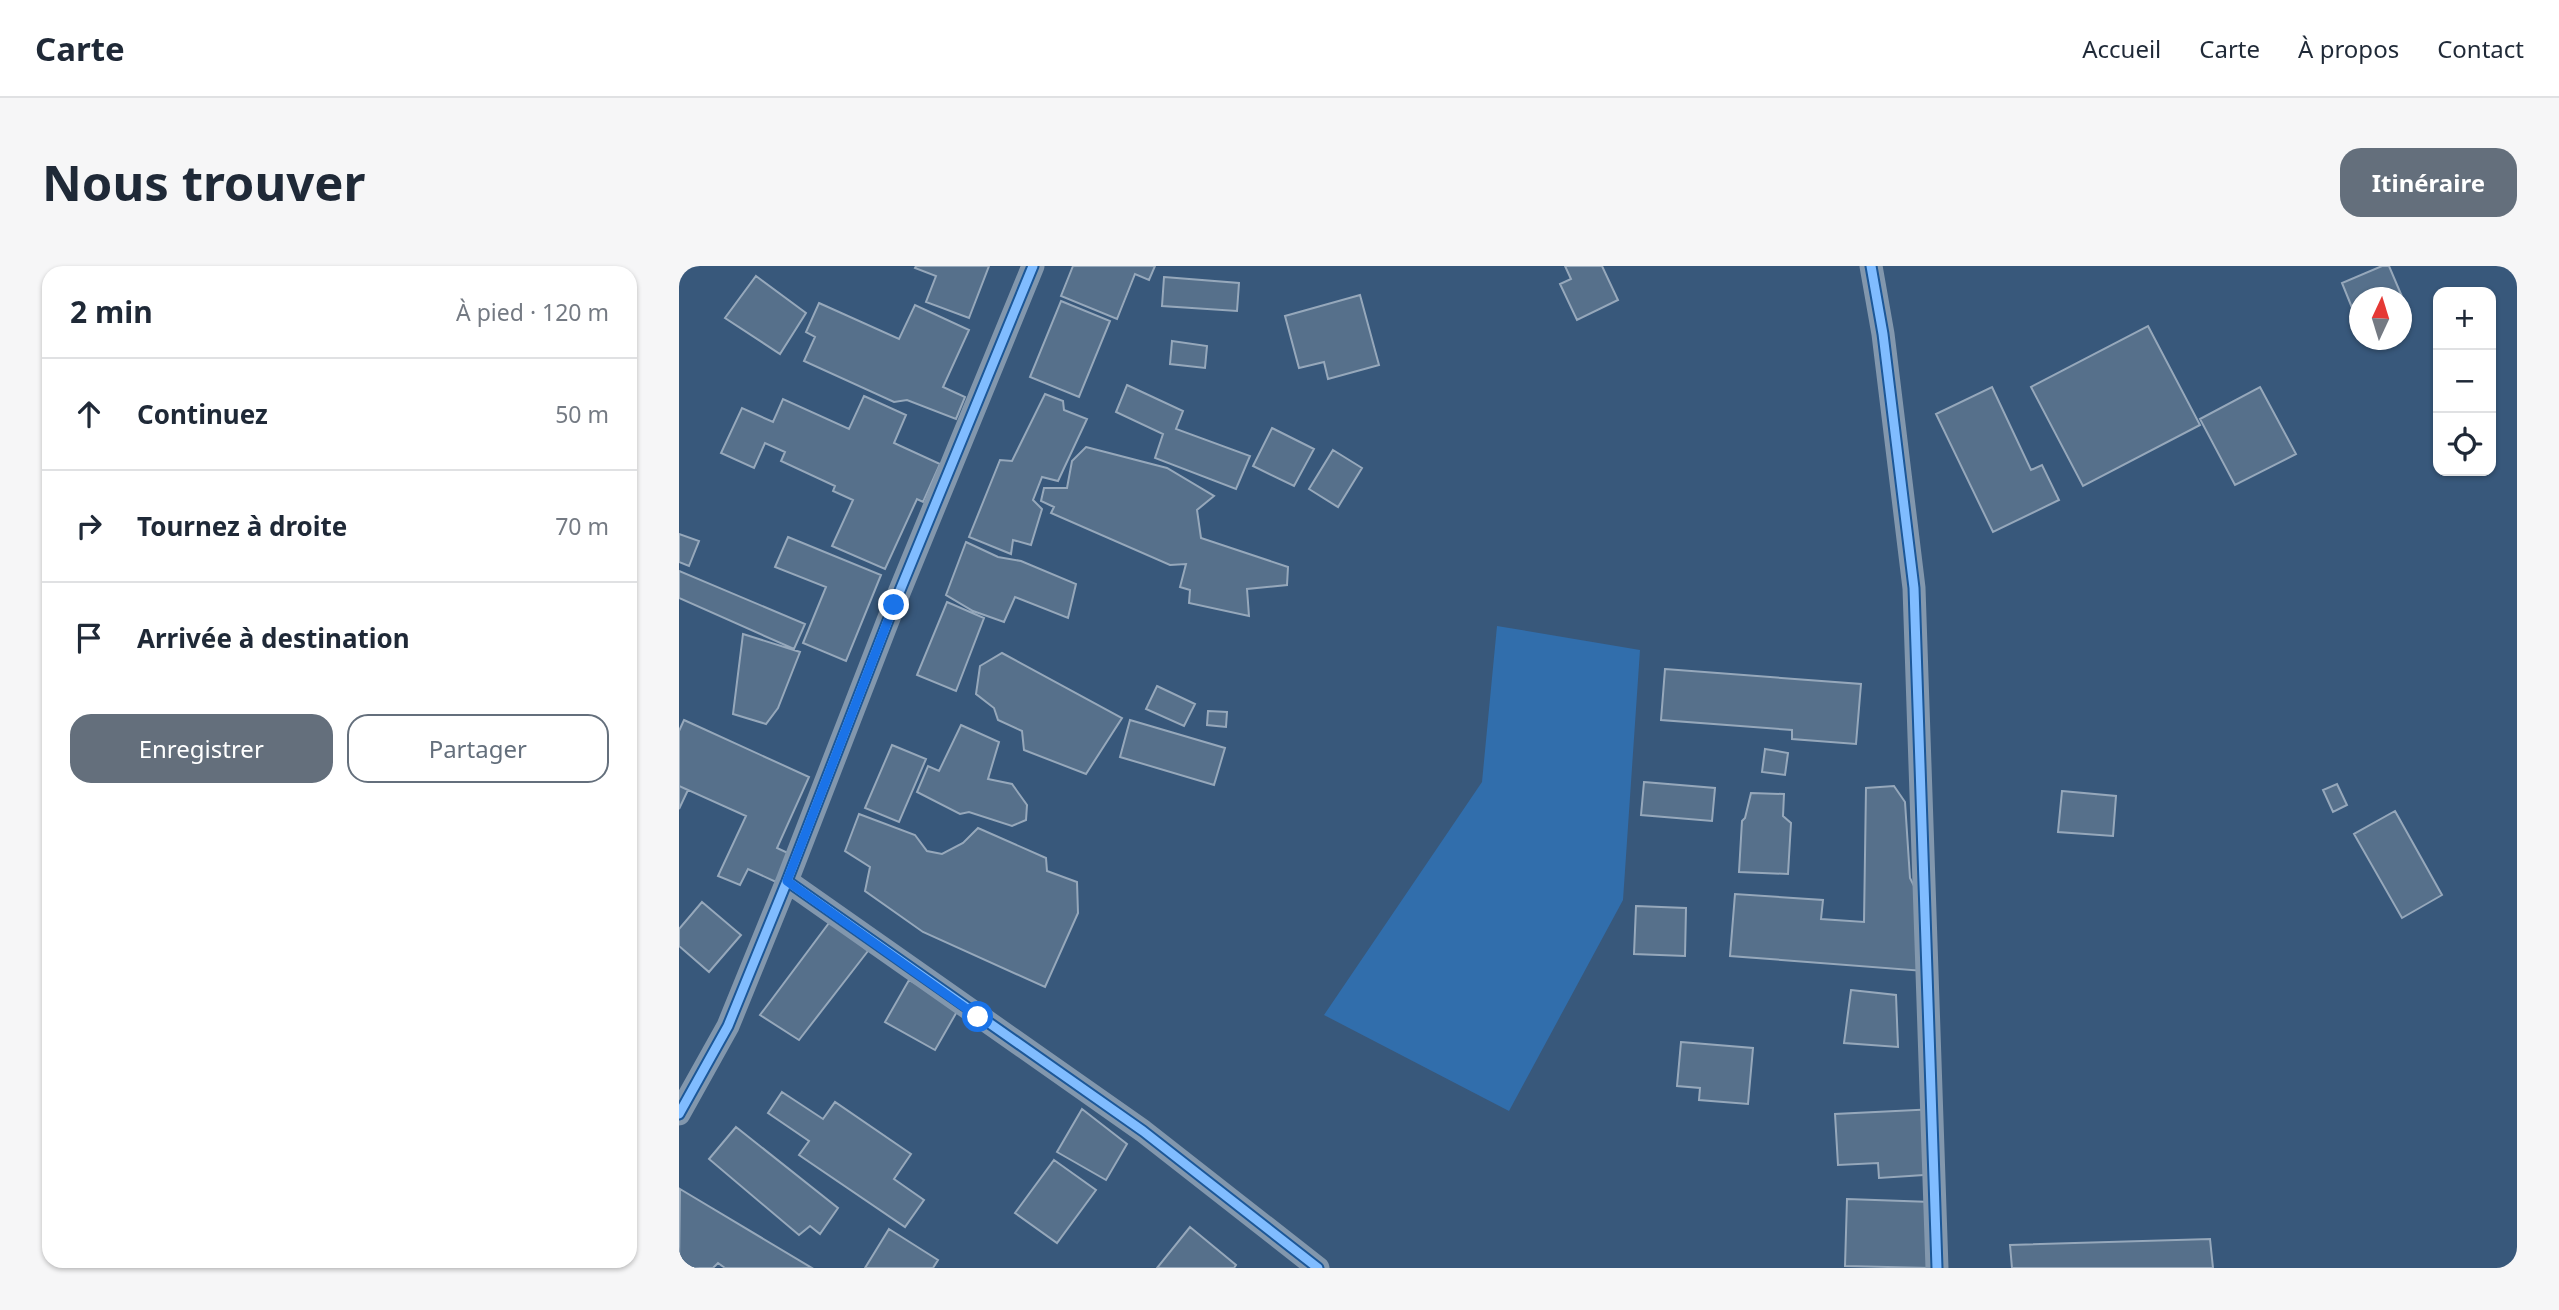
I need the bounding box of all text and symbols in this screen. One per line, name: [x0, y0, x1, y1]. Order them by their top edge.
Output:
text: Carte: [35, 26, 125, 71]
text: Accueil: [2082, 32, 2161, 65]
text: Carte: [2199, 32, 2260, 65]
text: À propos: [2298, 32, 2399, 65]
text: Contact: [2437, 32, 2524, 65]
button: Itinéraire: [2340, 148, 2517, 217]
text: Nous trouver: [42, 149, 365, 215]
north arrow: [2349, 287, 2412, 350]
map controls: [2433, 287, 2496, 476]
button: +: [2433, 287, 2496, 350]
text: 2 min: [70, 291, 153, 332]
text: À pied · 120 m: [456, 296, 609, 328]
button: −: [2433, 350, 2496, 413]
icon: ahead: [70, 395, 108, 433]
text: Continuez: [137, 396, 268, 432]
text: 50 m: [555, 398, 609, 430]
button: locate: [2433, 413, 2496, 476]
icon: right: [70, 507, 108, 545]
text: Tournez à droite: [137, 508, 347, 544]
text: 70 m: [555, 510, 609, 542]
route end: [878, 589, 909, 620]
icon: arrive: [70, 619, 108, 657]
text: Arrivée à destination: [137, 620, 410, 656]
button: Enregistrer: [70, 714, 333, 783]
button: Partager: [347, 714, 609, 783]
route start: [962, 1001, 993, 1032]

